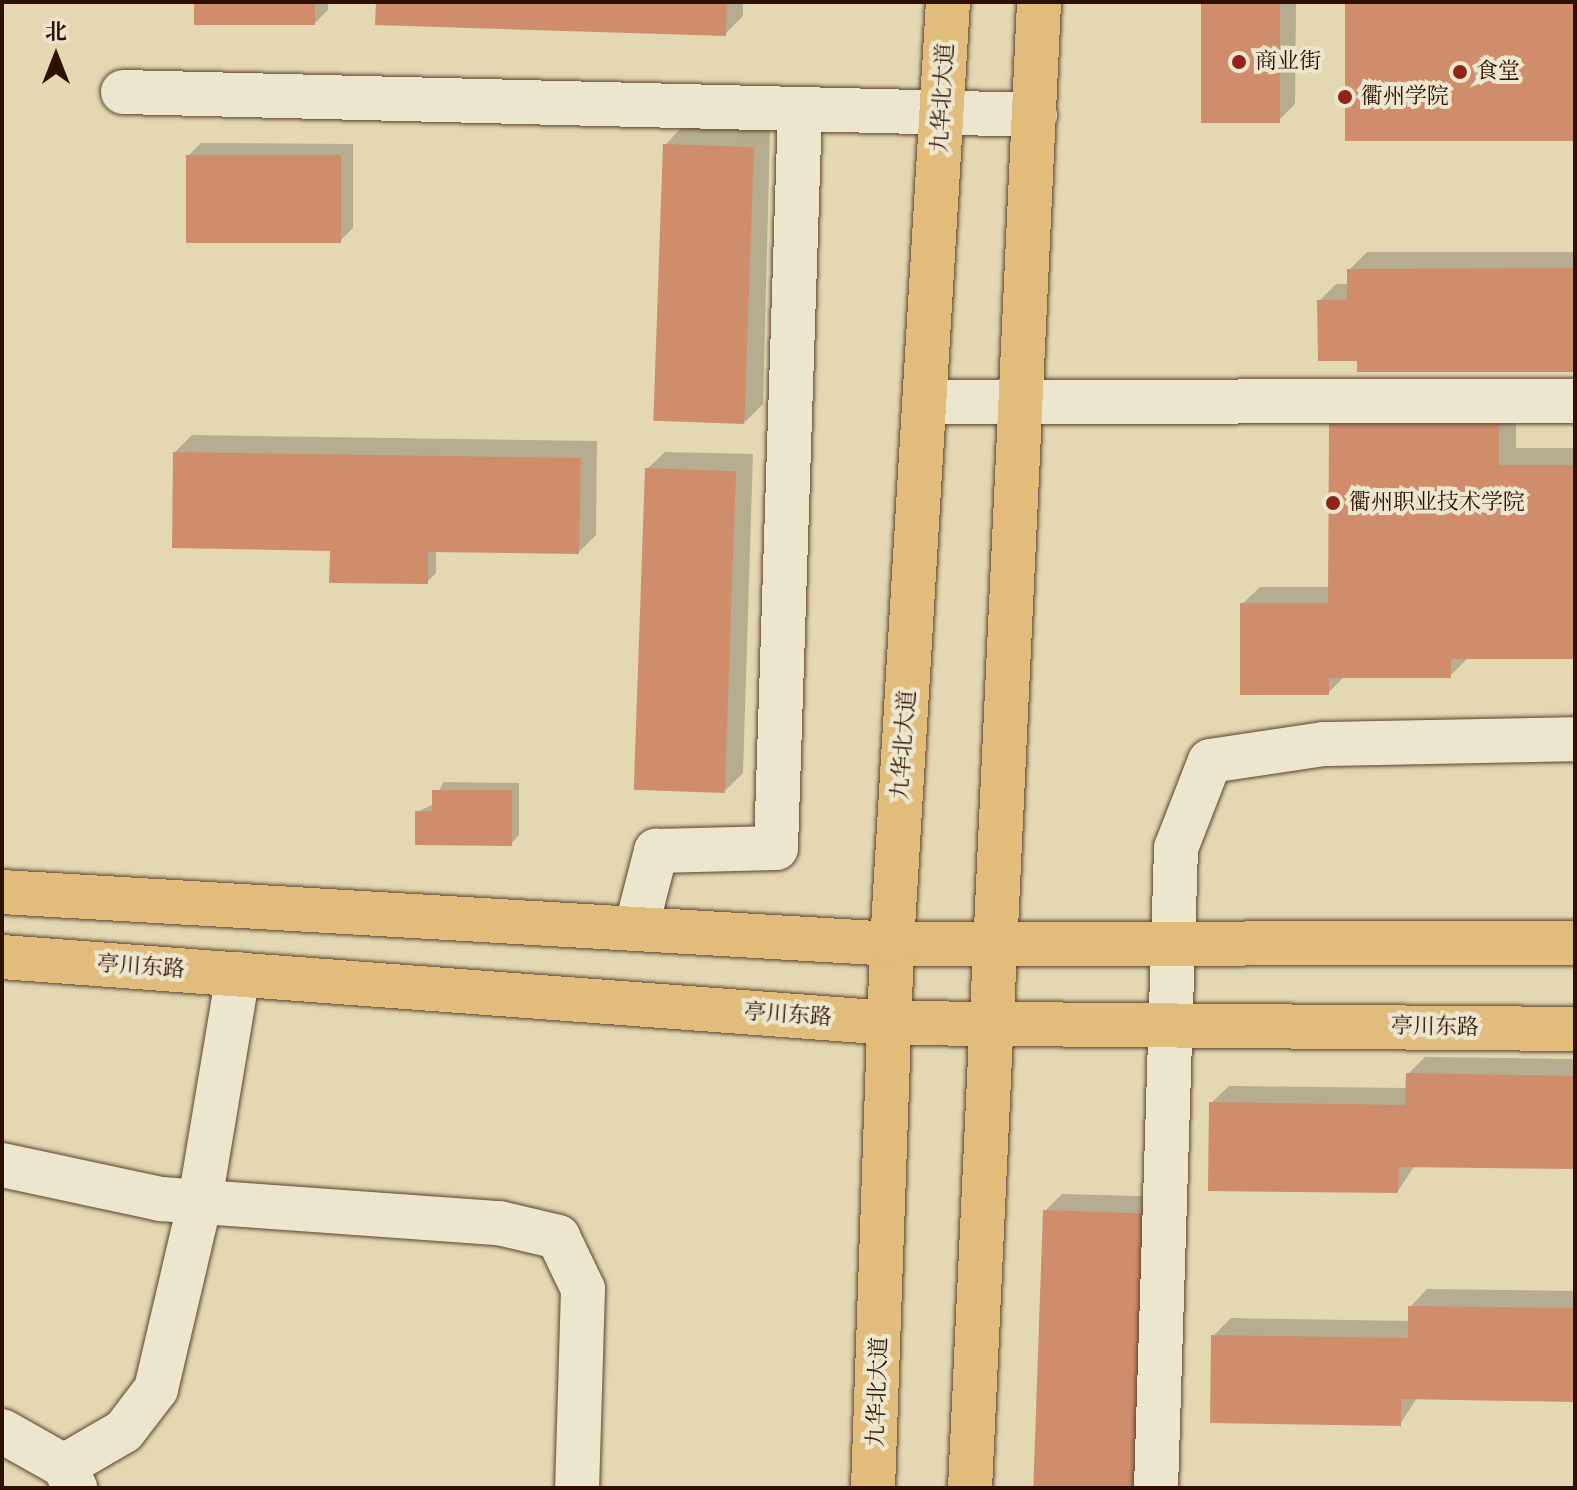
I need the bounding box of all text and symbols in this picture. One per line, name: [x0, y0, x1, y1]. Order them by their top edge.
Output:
north arrow: [16, 16, 96, 96]
text: 北: [45, 17, 67, 47]
street label: 九华北大道: [927, 42, 959, 154]
place label: 商业街: [1255, 49, 1321, 75]
marker: 商业街: [1230, 53, 1248, 71]
place label: 食堂: [1476, 59, 1520, 85]
marker: 食堂: [1451, 63, 1469, 81]
place label: 衢州学院: [1361, 84, 1449, 110]
marker: 衢州学院: [1336, 88, 1354, 106]
place label: 衢州职业技术学院: [1349, 490, 1525, 516]
marker: 衢州职业技术学院: [1324, 494, 1342, 512]
street label: 九华北大道: [887, 689, 921, 801]
street label: 亭川东路: [96, 951, 186, 983]
street label: 亭川东路: [743, 999, 833, 1031]
street label: 亭川东路: [1391, 1013, 1479, 1041]
street label: 九华北大道: [863, 1337, 893, 1447]

